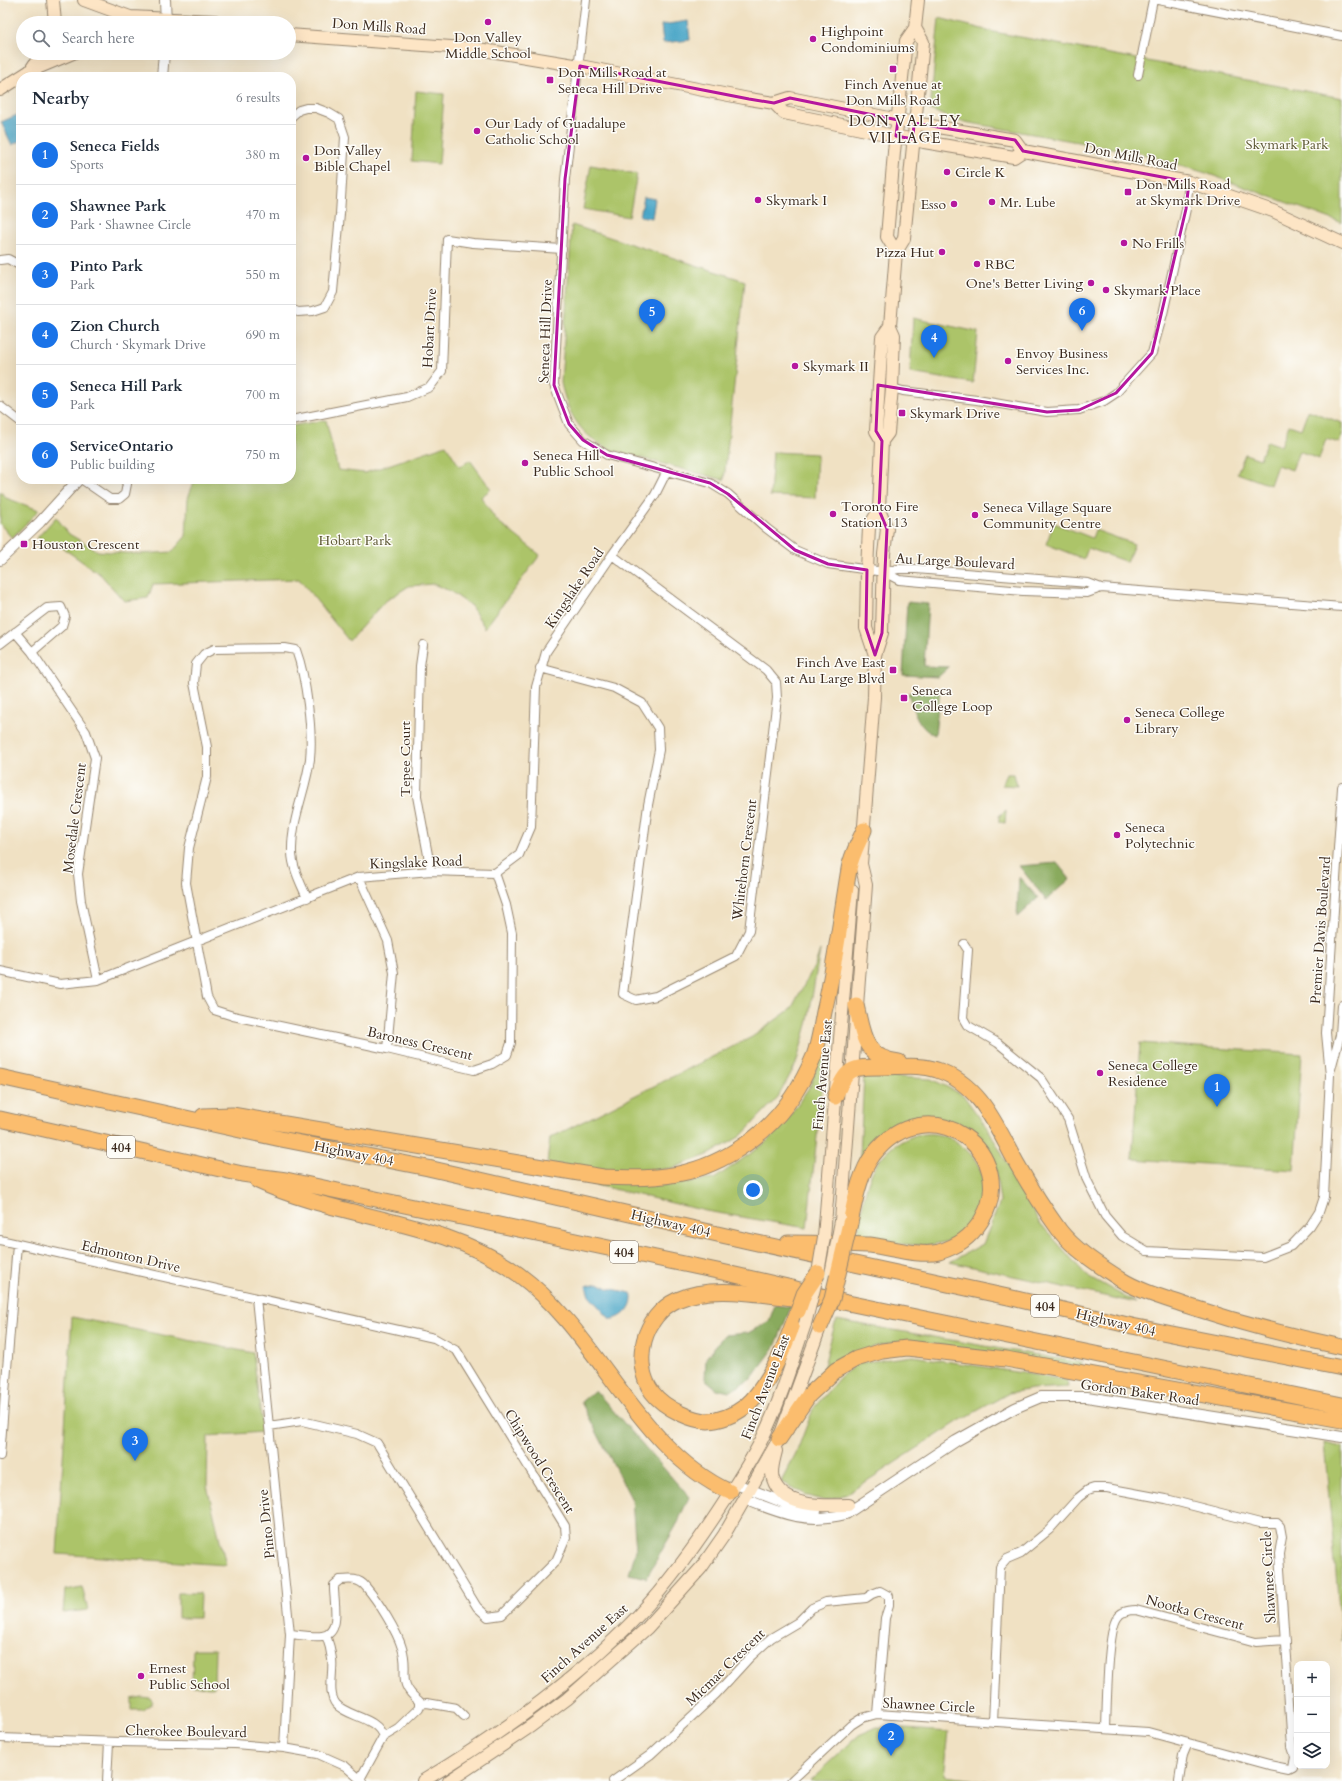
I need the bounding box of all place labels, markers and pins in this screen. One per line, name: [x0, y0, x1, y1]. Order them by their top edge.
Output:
marker: Don Valley Middle School: [483, 17, 493, 27]
place label: Highpoint Condominiums: [821, 22, 914, 57]
place label: Don Valley Middle School: [445, 28, 531, 63]
marker: Highpoint Condominiums: [808, 34, 818, 44]
place label: Don Mills Road at Seneca Hill Drive: [558, 63, 667, 98]
marker: Finch Avenue at Don Mills Road: [888, 64, 898, 74]
marker: Don Mills Road at Seneca Hill Drive: [545, 75, 555, 85]
place label: Finch Avenue at Don Mills Road: [844, 75, 942, 110]
place label: Our Lady of Guadalupe Catholic School: [485, 114, 626, 149]
marker: Our Lady of Guadalupe Catholic School: [472, 126, 482, 136]
place label: Don Valley Bible Chapel: [314, 141, 391, 176]
marker: Don Valley Bible Chapel: [301, 153, 311, 163]
place label: Circle K: [955, 163, 1006, 182]
marker: Circle K: [942, 167, 952, 177]
place label: Don Mills Road at Skymark Drive: [1136, 175, 1240, 210]
marker: Don Mills Road at Skymark Drive: [1123, 187, 1133, 197]
place label: Skymark I: [766, 191, 827, 210]
place label: Mr. Lube: [1000, 193, 1056, 212]
marker: Skymark I: [753, 195, 763, 205]
place label: Esso: [920, 195, 946, 214]
marker: Mr. Lube: [987, 197, 997, 207]
marker: Esso: [949, 199, 959, 209]
place label: No Frills: [1132, 234, 1184, 253]
marker: No Frills: [1119, 238, 1129, 248]
place label: Pizza Hut: [876, 243, 935, 262]
marker: Pizza Hut: [937, 247, 947, 257]
place label: RBC: [985, 255, 1015, 274]
marker: RBC: [972, 259, 982, 269]
place label: One's Better Living: [966, 274, 1083, 293]
marker: One's Better Living: [1086, 278, 1096, 288]
place label: Skymark Place: [1114, 281, 1201, 300]
marker: Skymark Place: [1101, 285, 1111, 295]
pin: 6: [1069, 298, 1095, 331]
pin: 5: [639, 299, 665, 332]
pin: 4: [921, 325, 947, 358]
place label: Envoy Business Services Inc.: [1016, 344, 1108, 379]
marker: Envoy Business Services Inc.: [1003, 356, 1013, 366]
place label: Skymark II: [803, 357, 869, 376]
marker: Skymark II: [790, 361, 800, 371]
place label: Skymark Drive: [910, 404, 1000, 423]
marker: Skymark Drive: [897, 408, 907, 418]
place label: Seneca Hill Public School: [533, 446, 614, 481]
marker: Seneca Hill Public School: [520, 458, 530, 468]
place label: Toronto Fire Station 113: [841, 497, 919, 532]
place label: Seneca Village Square Community Centre: [983, 498, 1112, 533]
marker: Toronto Fire Station 113: [828, 509, 838, 519]
marker: Seneca Village Square Community Centre: [970, 510, 980, 520]
place label: Houston Crescent: [32, 535, 140, 554]
marker: Houston Crescent: [19, 539, 29, 549]
place label: Finch Ave East at Au Large Blvd: [784, 653, 886, 688]
marker: Finch Ave East at Au Large Blvd: [888, 665, 898, 675]
place label: Seneca College Loop: [912, 681, 993, 716]
marker: Seneca College Loop: [899, 693, 909, 703]
place label: Seneca College Library: [1135, 703, 1225, 738]
marker: Seneca College Library: [1122, 715, 1132, 725]
place label: Seneca Polytechnic: [1125, 818, 1195, 853]
marker: Seneca Polytechnic: [1112, 830, 1122, 840]
place label: Seneca College Residence: [1108, 1056, 1198, 1091]
marker: Seneca College Residence: [1095, 1068, 1105, 1078]
pin: 1: [1204, 1074, 1230, 1107]
pin: 3: [122, 1428, 148, 1461]
place label: Ernest Public School: [149, 1659, 230, 1694]
marker: Ernest Public School: [136, 1671, 146, 1681]
pin: 2: [878, 1723, 904, 1756]

